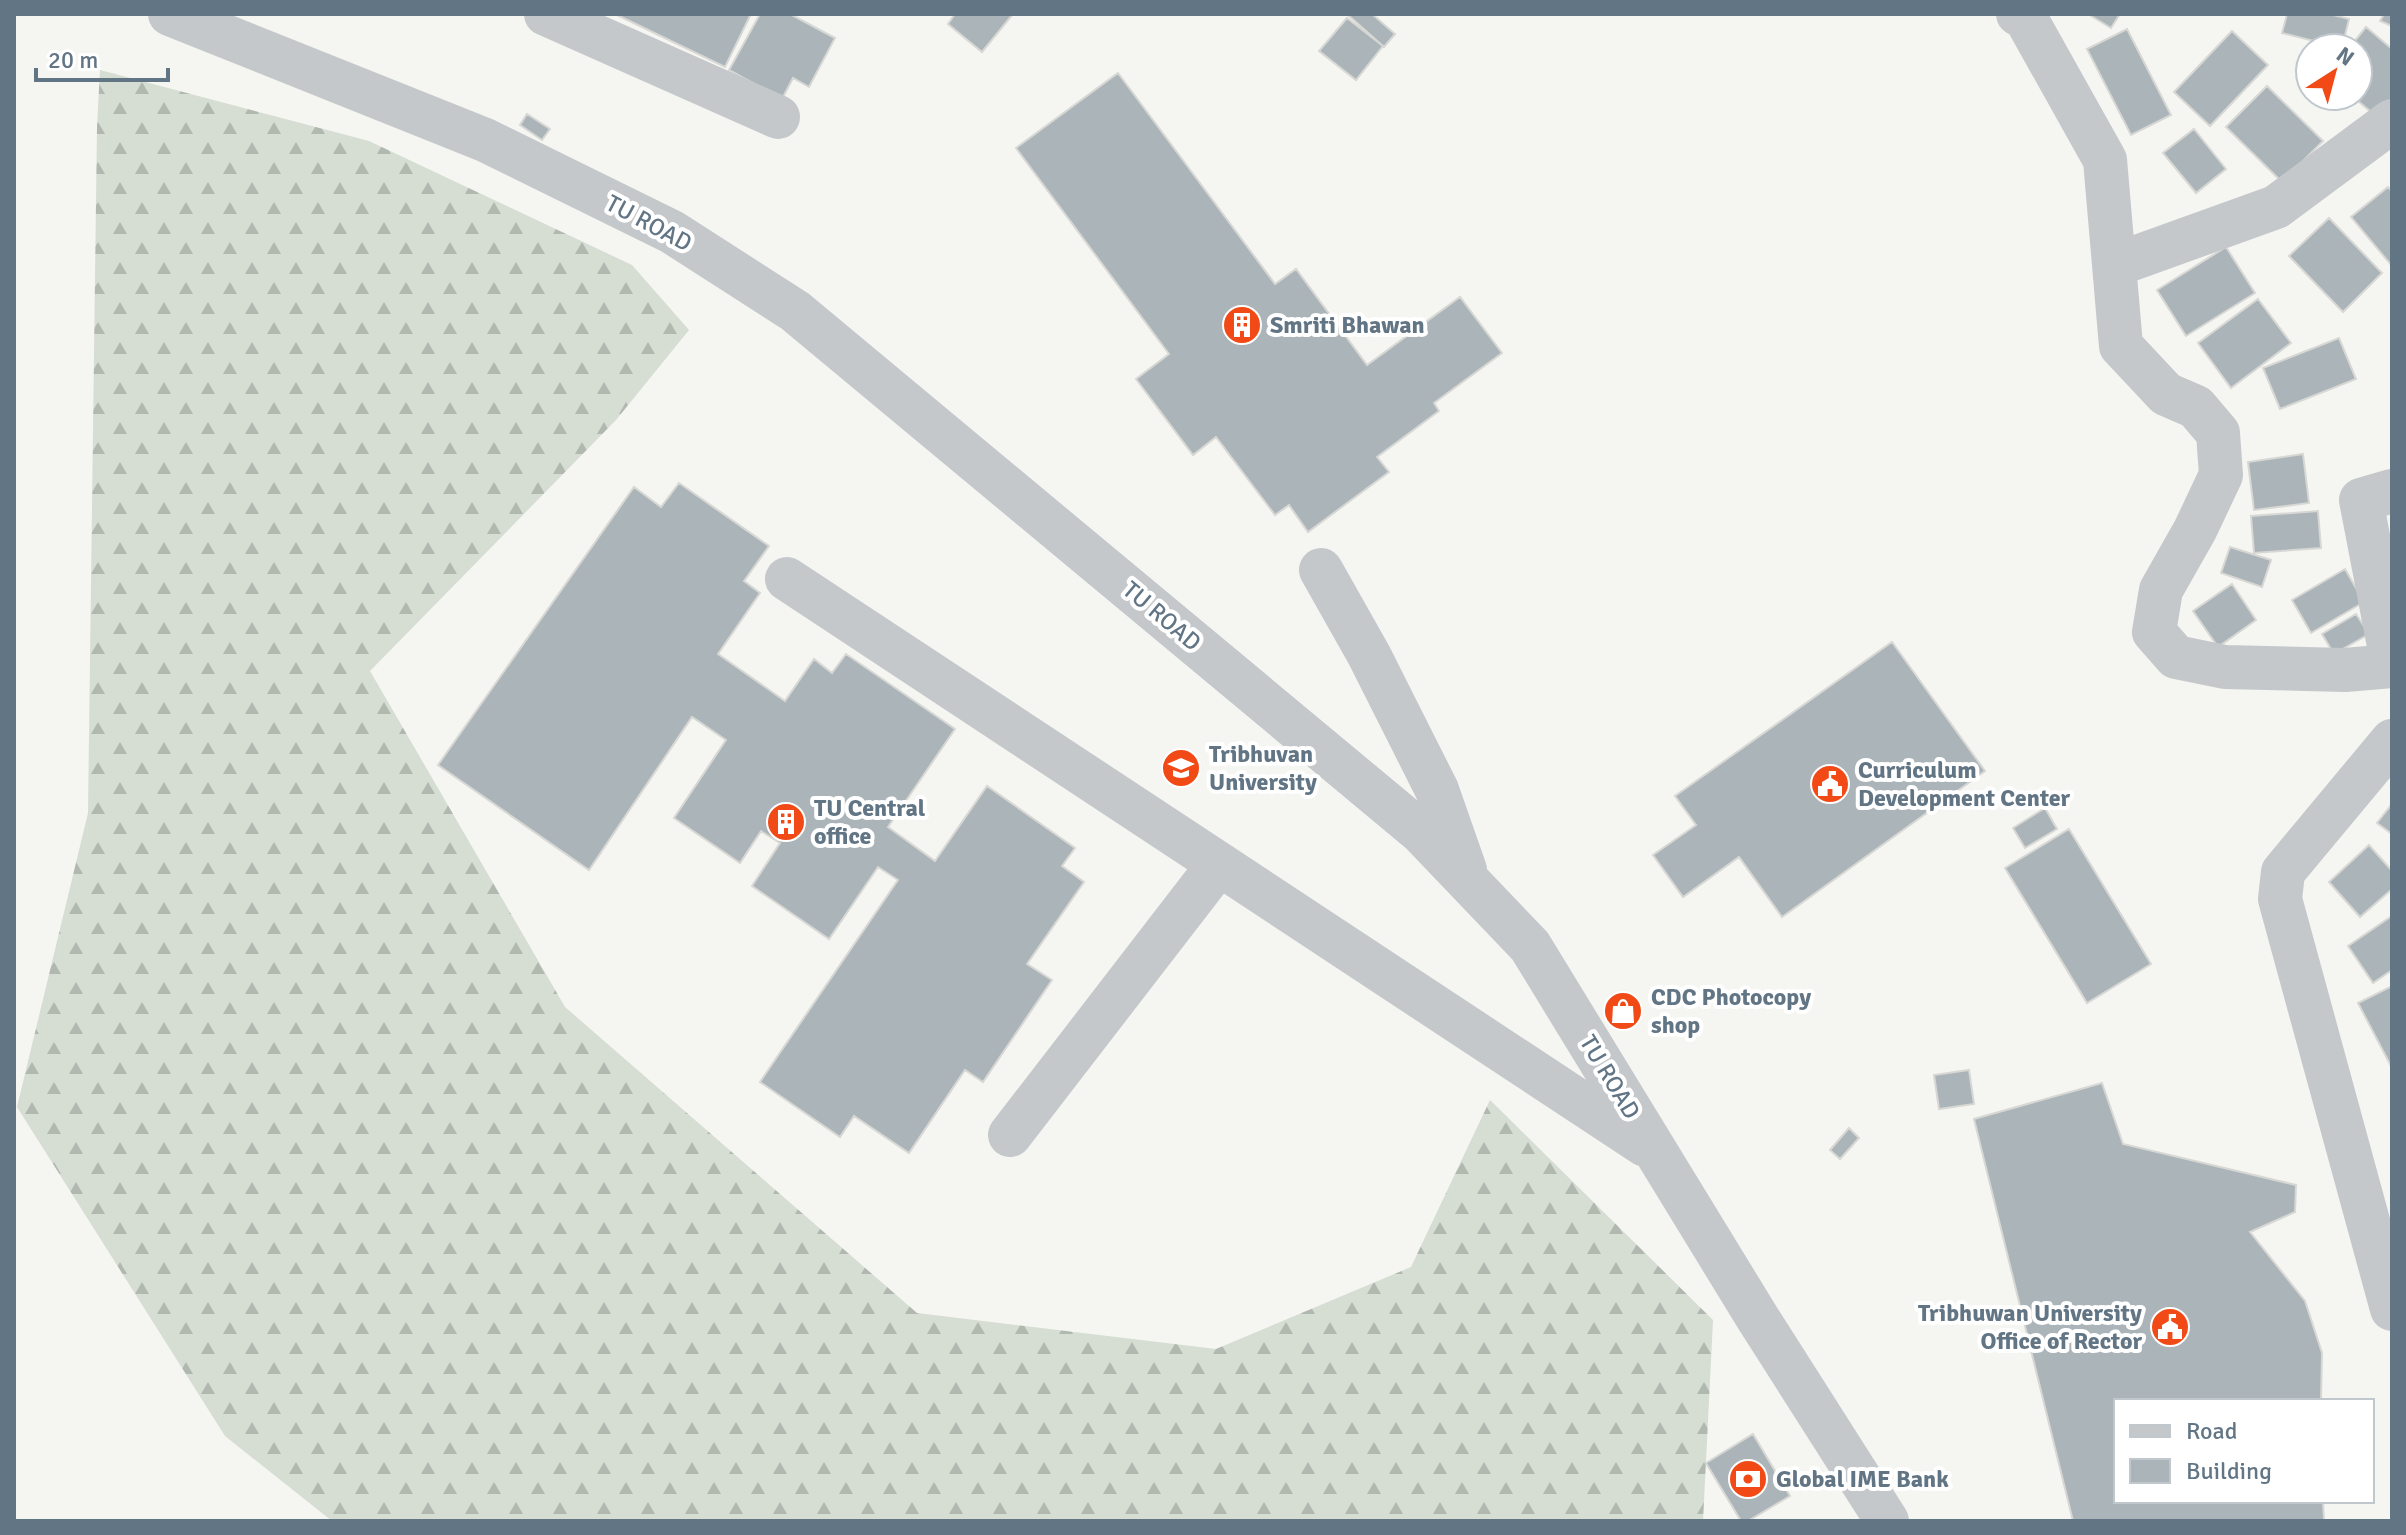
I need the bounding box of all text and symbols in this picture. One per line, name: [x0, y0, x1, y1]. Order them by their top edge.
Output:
scale bar: [36, 32, 168, 82]
north arrow: [2294, 32, 2374, 112]
text: N: [2331, 41, 2360, 72]
text: 20 m: [48, 45, 98, 75]
street label: TU ROAD: [601, 188, 697, 258]
building icon: Smriti Bhawan: [1221, 304, 1263, 346]
place label: Smriti Bhawan: [1270, 310, 1425, 340]
street label: TU ROAD: [1117, 575, 1207, 657]
place label: Tribhuvan University: [1209, 739, 1317, 797]
school or university icon: Tribhuvan University: [1160, 747, 1202, 789]
place label: Curriculum Development Center: [1858, 755, 2071, 813]
public building icon: Curriculum Development Center: [1809, 763, 1851, 805]
place label: TU Central office: [814, 793, 926, 851]
building icon: TU Central office: [765, 801, 807, 843]
place label: CDC Photocopy shop: [1651, 982, 1811, 1040]
shop icon: CDC Photocopy shop: [1602, 990, 1644, 1032]
street label: TU ROAD: [1573, 1029, 1647, 1125]
place label: Tribhuwan University Office of Rector: [1918, 1298, 2142, 1356]
public building icon: Tribhuwan University Office of Rector: [2149, 1306, 2191, 1348]
legend: [2114, 1399, 2374, 1503]
text: Road: [2186, 1416, 2237, 1446]
text: Building: [2186, 1456, 2272, 1486]
bank icon: Global IME Bank: [1727, 1458, 1769, 1500]
place label: Global IME Bank: [1776, 1464, 1949, 1494]

